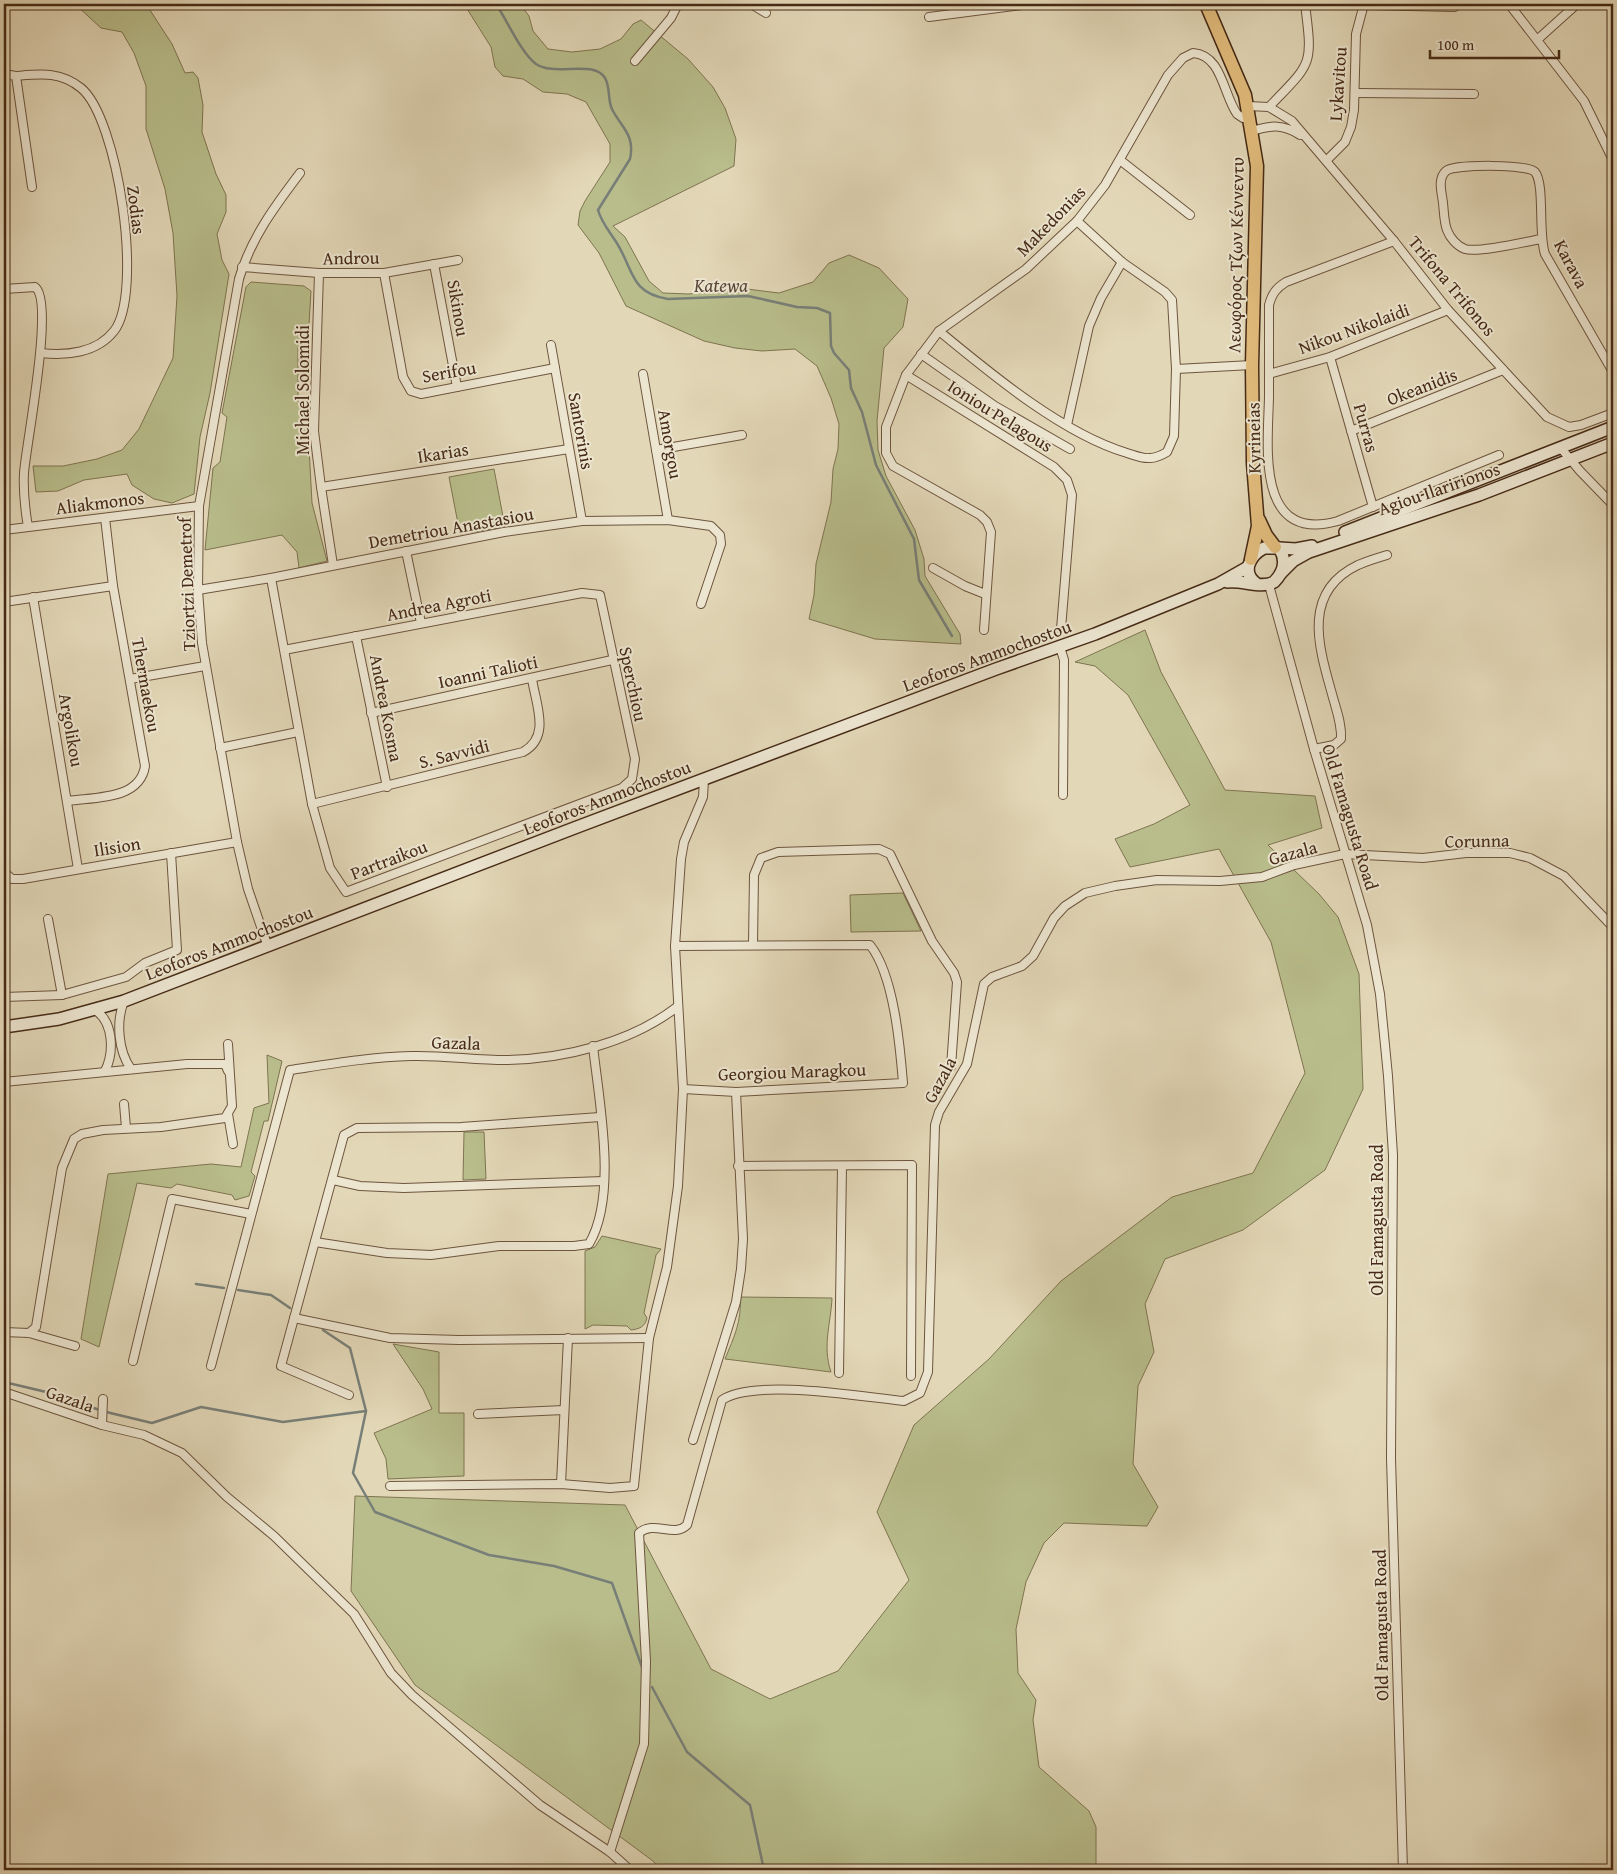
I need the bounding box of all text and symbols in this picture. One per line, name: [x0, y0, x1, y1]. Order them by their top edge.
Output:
scale bar: [1430, 28, 1558, 60]
text: 100 m: [1437, 34, 1475, 55]
street label: Lykavitou: [1321, 46, 1354, 122]
street label: Λεωφόρος Τζων Κέννεντυ: [1220, 157, 1251, 353]
street label: Makedonias: [1010, 179, 1092, 262]
street label: Zodias: [120, 184, 153, 236]
street label: Trifona Trifonos: [1402, 229, 1503, 342]
street label: Karava: [1547, 235, 1596, 293]
street label: Androu: [322, 244, 380, 271]
water label: Katewa: [693, 271, 748, 299]
street label: Sikinou: [440, 277, 477, 339]
street label: Nikou Nikolaidi: [1294, 296, 1413, 361]
street label: Michael Solomidi: [289, 325, 316, 455]
street label: Serifou: [420, 353, 478, 390]
street label: Okeanidis: [1383, 361, 1461, 412]
street label: Ioniou Pelagous: [942, 372, 1058, 459]
street label: Santorinis: [561, 390, 602, 472]
street label: Purras: [1347, 400, 1386, 455]
street label: Kyrineias: [1239, 402, 1268, 474]
street label: Amorgou: [651, 407, 690, 481]
street label: Ikarias: [415, 435, 470, 470]
street label: Agiou Ilaririonos: [1374, 455, 1504, 522]
street label: Aliakmonos: [54, 484, 146, 521]
street label: Demetriou Anastasiou: [366, 500, 536, 555]
street label: Tziortzi Demetrof: [171, 514, 202, 651]
street label: Andrea Agroti: [384, 581, 494, 628]
street label: Leoforos Ammochostou: [899, 612, 1075, 699]
street label: Thermaekou: [125, 636, 168, 734]
street label: Sperchiou: [612, 644, 655, 724]
street label: Ioanni Talioti: [436, 648, 540, 695]
street label: Andrea Kosma: [363, 652, 410, 764]
street label: Argolikou: [52, 691, 91, 769]
street label: S. Savvidi: [416, 732, 492, 775]
street label: Old Famagusta Road: [1315, 740, 1386, 894]
street label: Leoforos Ammochostou: [519, 753, 695, 842]
street label: Corunna: [1444, 826, 1510, 855]
street label: Ilision: [92, 829, 142, 864]
street label: Partraikou: [346, 832, 431, 887]
street label: Gazala: [1266, 833, 1321, 872]
street label: Leoforos Ammochostou: [141, 898, 317, 987]
street label: Gazala: [431, 1028, 481, 1057]
street label: Gazala: [916, 1051, 963, 1108]
street label: Georgiou Maragkou: [717, 1055, 867, 1088]
street label: Old Famagusta Road: [1363, 1144, 1390, 1296]
street label: Gazala: [43, 1378, 98, 1419]
street label: Old Famagusta Road: [1366, 1549, 1395, 1701]

